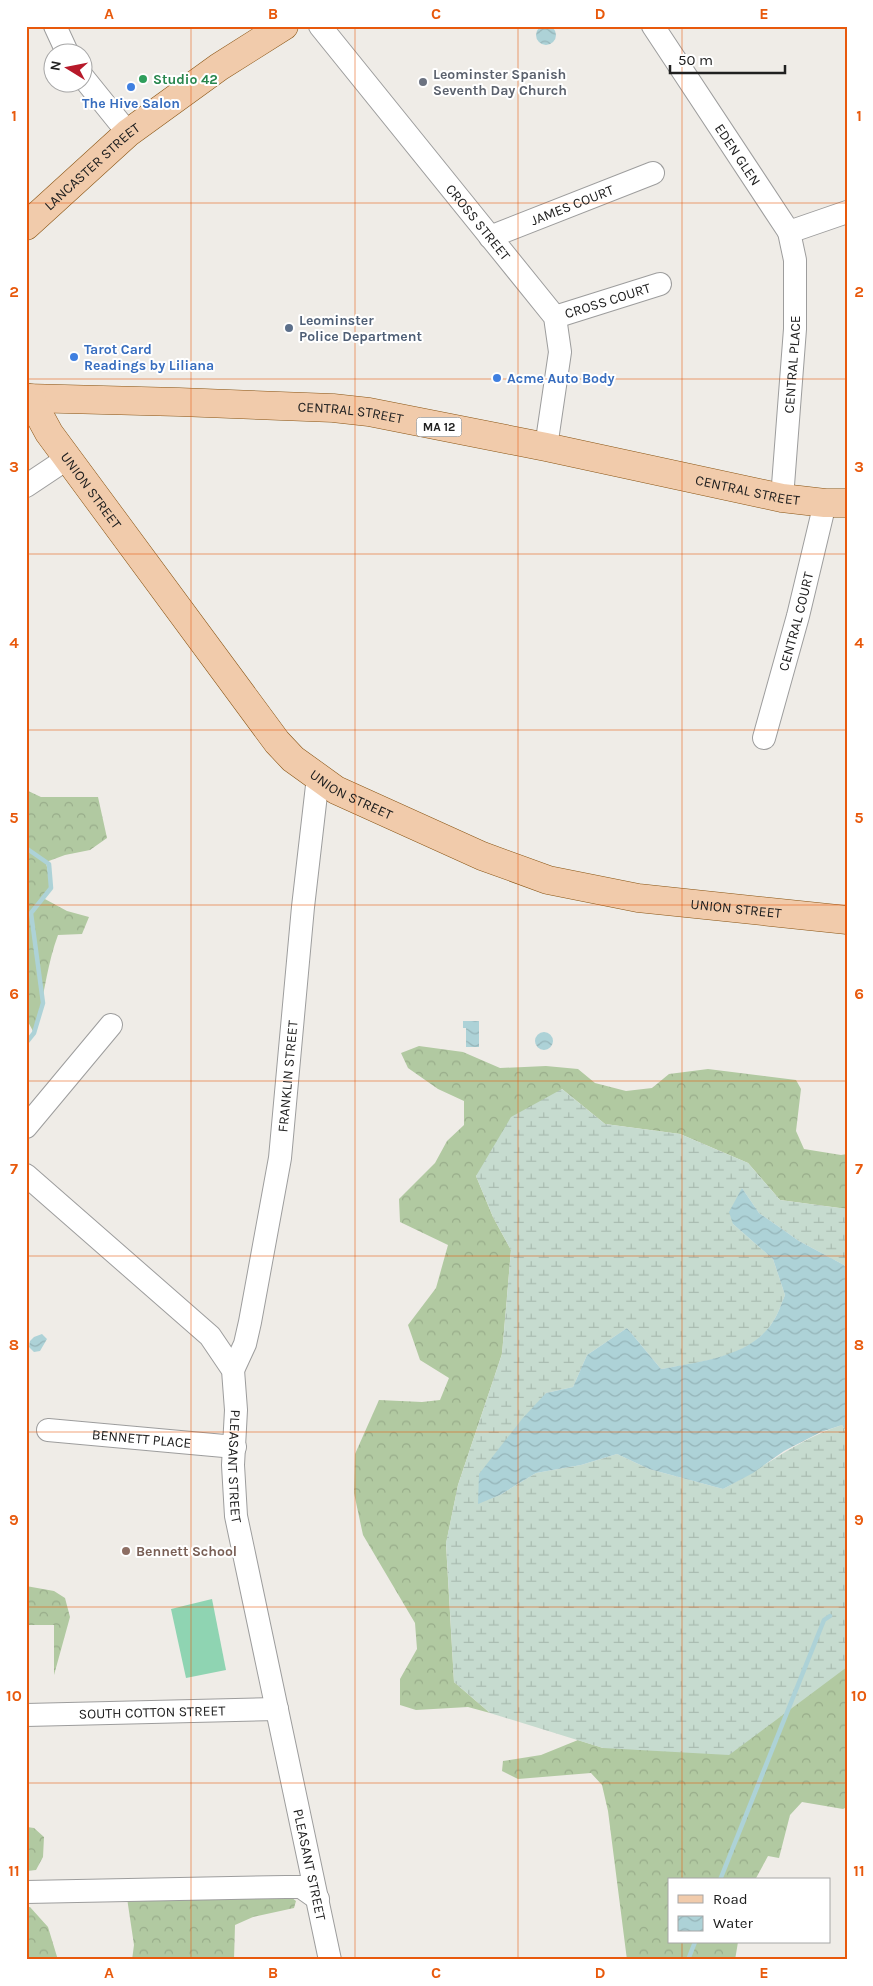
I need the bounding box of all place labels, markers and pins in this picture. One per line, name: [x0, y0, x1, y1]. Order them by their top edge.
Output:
place label: Leominster Spanish Seventh Day Church: [433, 66, 567, 99]
place label: Studio 42: [153, 71, 218, 88]
marker: Studio 42: [137, 73, 149, 85]
marker: Leominster Spanish Seventh Day Church: [417, 76, 429, 88]
marker: The Hive Salon: [125, 81, 137, 93]
place label: The Hive Salon: [82, 95, 180, 112]
place label: Leominster Police Department: [299, 312, 422, 345]
marker: Leominster Police Department: [283, 322, 295, 334]
place label: Tarot Card Readings by Liliana: [84, 341, 214, 374]
marker: Tarot Card Readings by Liliana: [68, 351, 80, 363]
place label: Acme Auto Body: [507, 370, 615, 387]
marker: Acme Auto Body: [491, 372, 503, 384]
place label: Bennett School: [136, 1543, 237, 1560]
marker: Bennett School: [120, 1545, 132, 1557]

